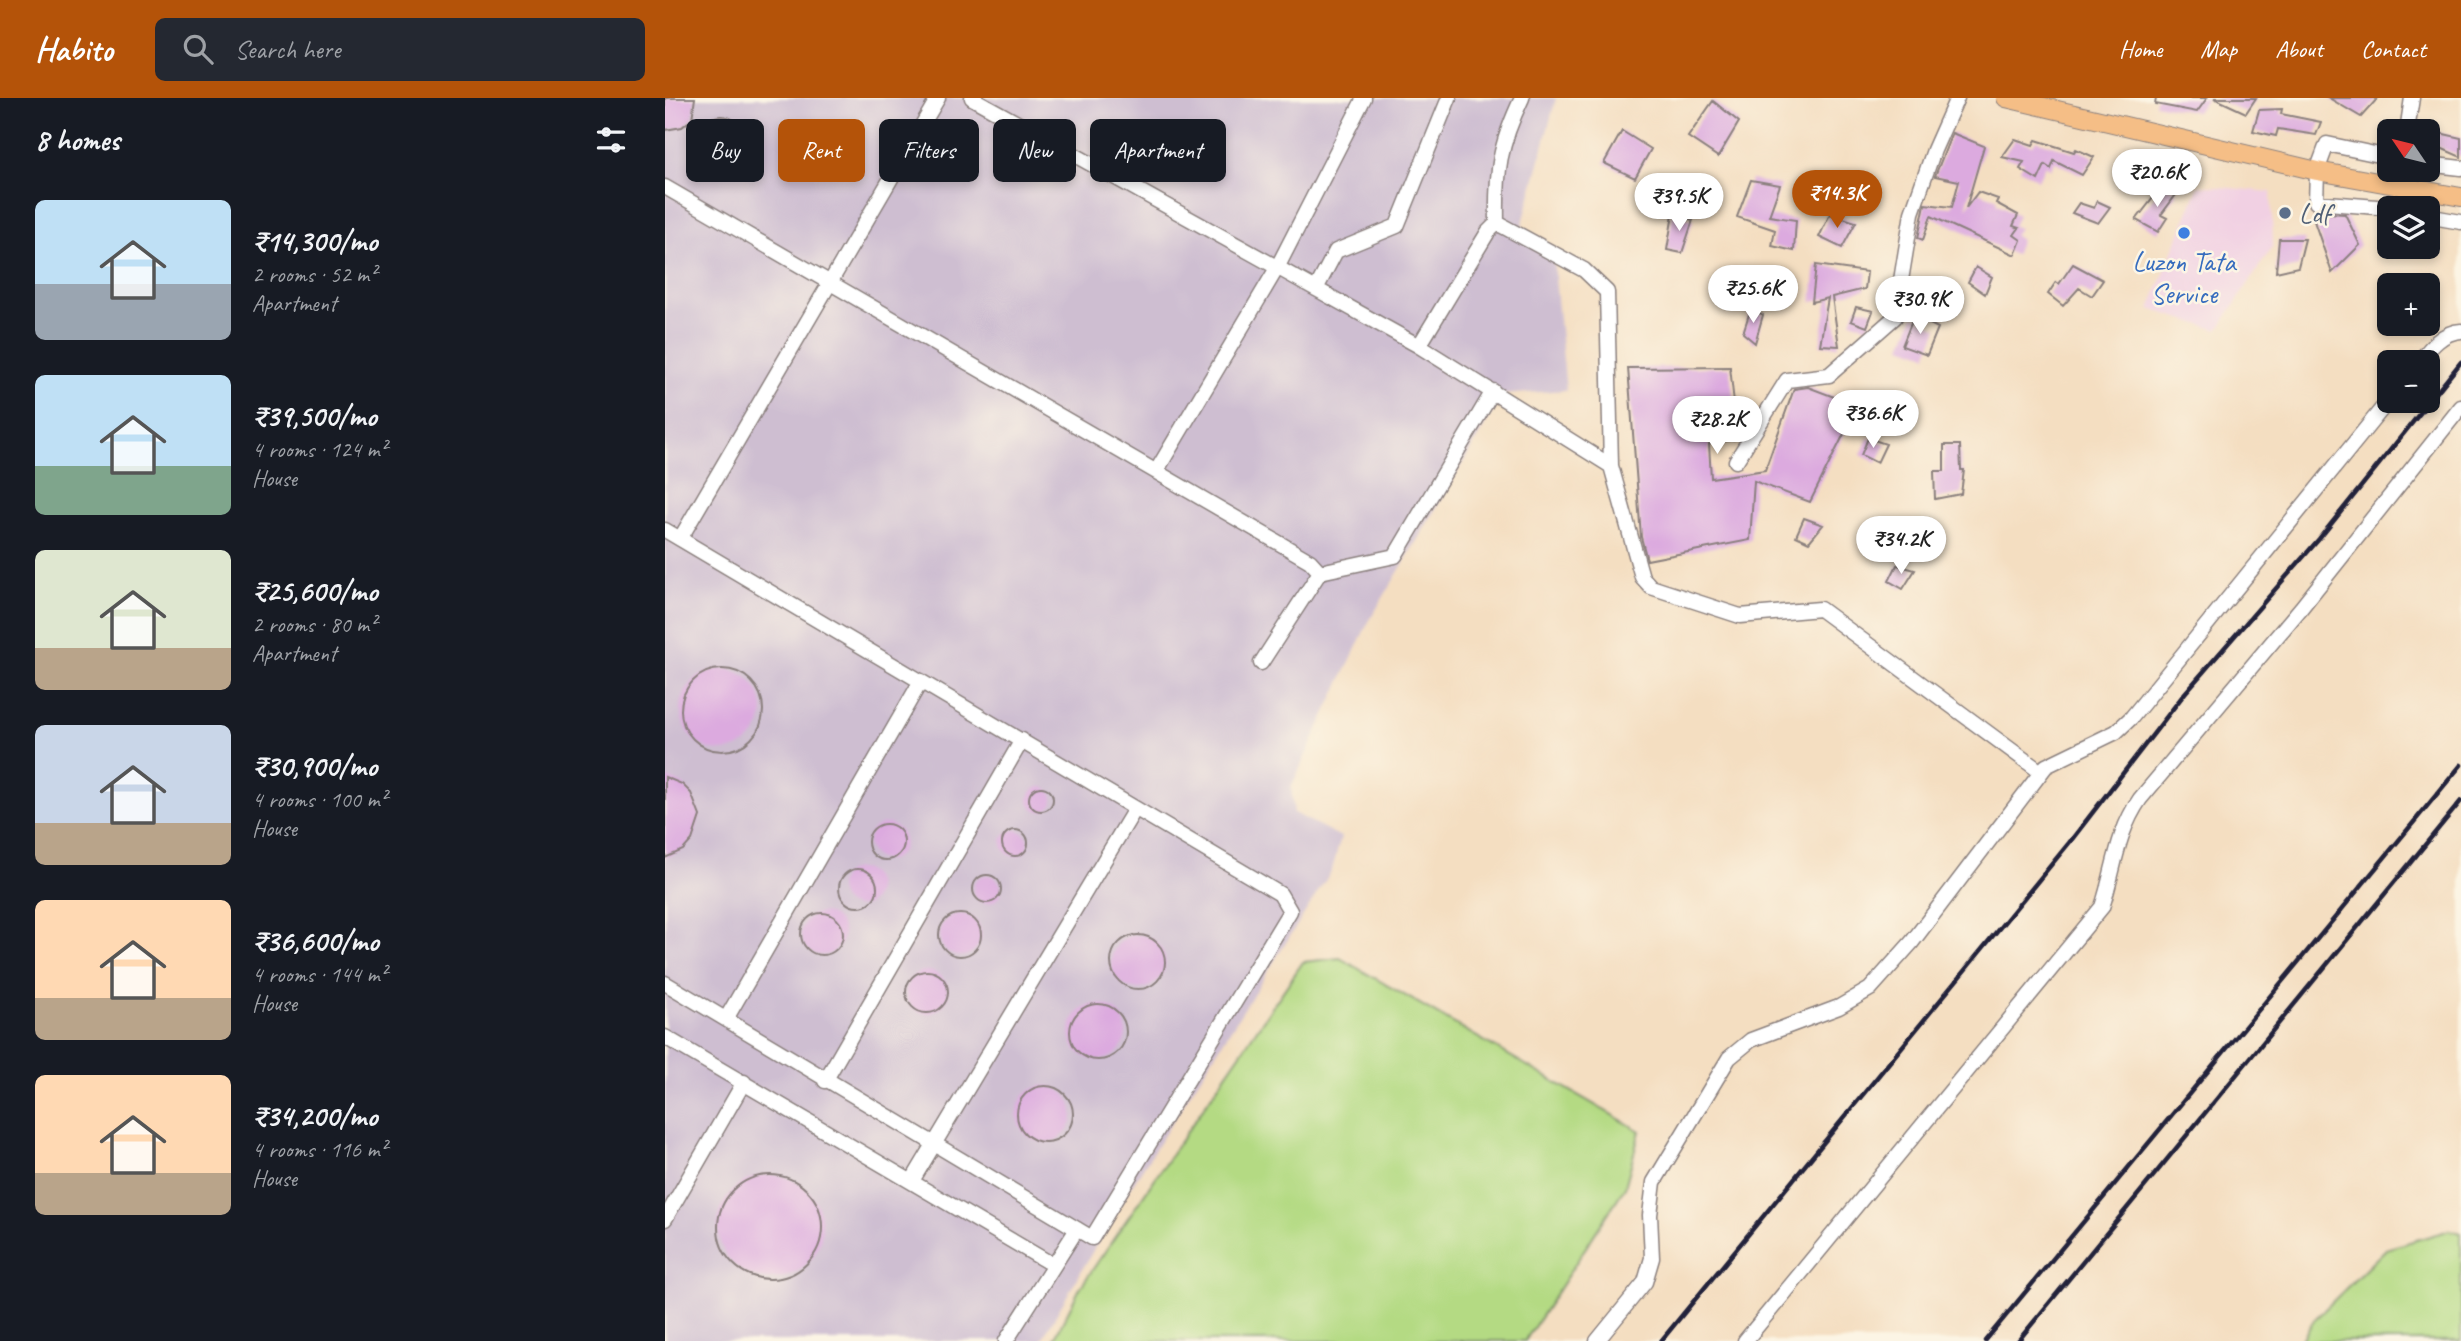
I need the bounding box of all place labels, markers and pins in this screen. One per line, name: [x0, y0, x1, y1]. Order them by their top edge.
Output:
pin: ₹20.6K: [2100, 150, 2214, 209]
pin: ₹14.3K: [1780, 170, 1894, 230]
pin: ₹39.5K: [1622, 174, 1736, 233]
place label: Ldf: [2299, 196, 2336, 231]
marker: Ldf: [2277, 205, 2293, 221]
marker: Luzon Tata Service: [2176, 225, 2192, 241]
place label: Luzon Tata Service: [2132, 244, 2237, 311]
pin: ₹25.6K: [1696, 266, 1810, 325]
pin: ₹30.9K: [1863, 276, 1977, 336]
pin: ₹36.6K: [1816, 390, 1930, 450]
pin: ₹28.2K: [1660, 396, 1774, 456]
pin: ₹34.2K: [1844, 517, 1958, 576]

